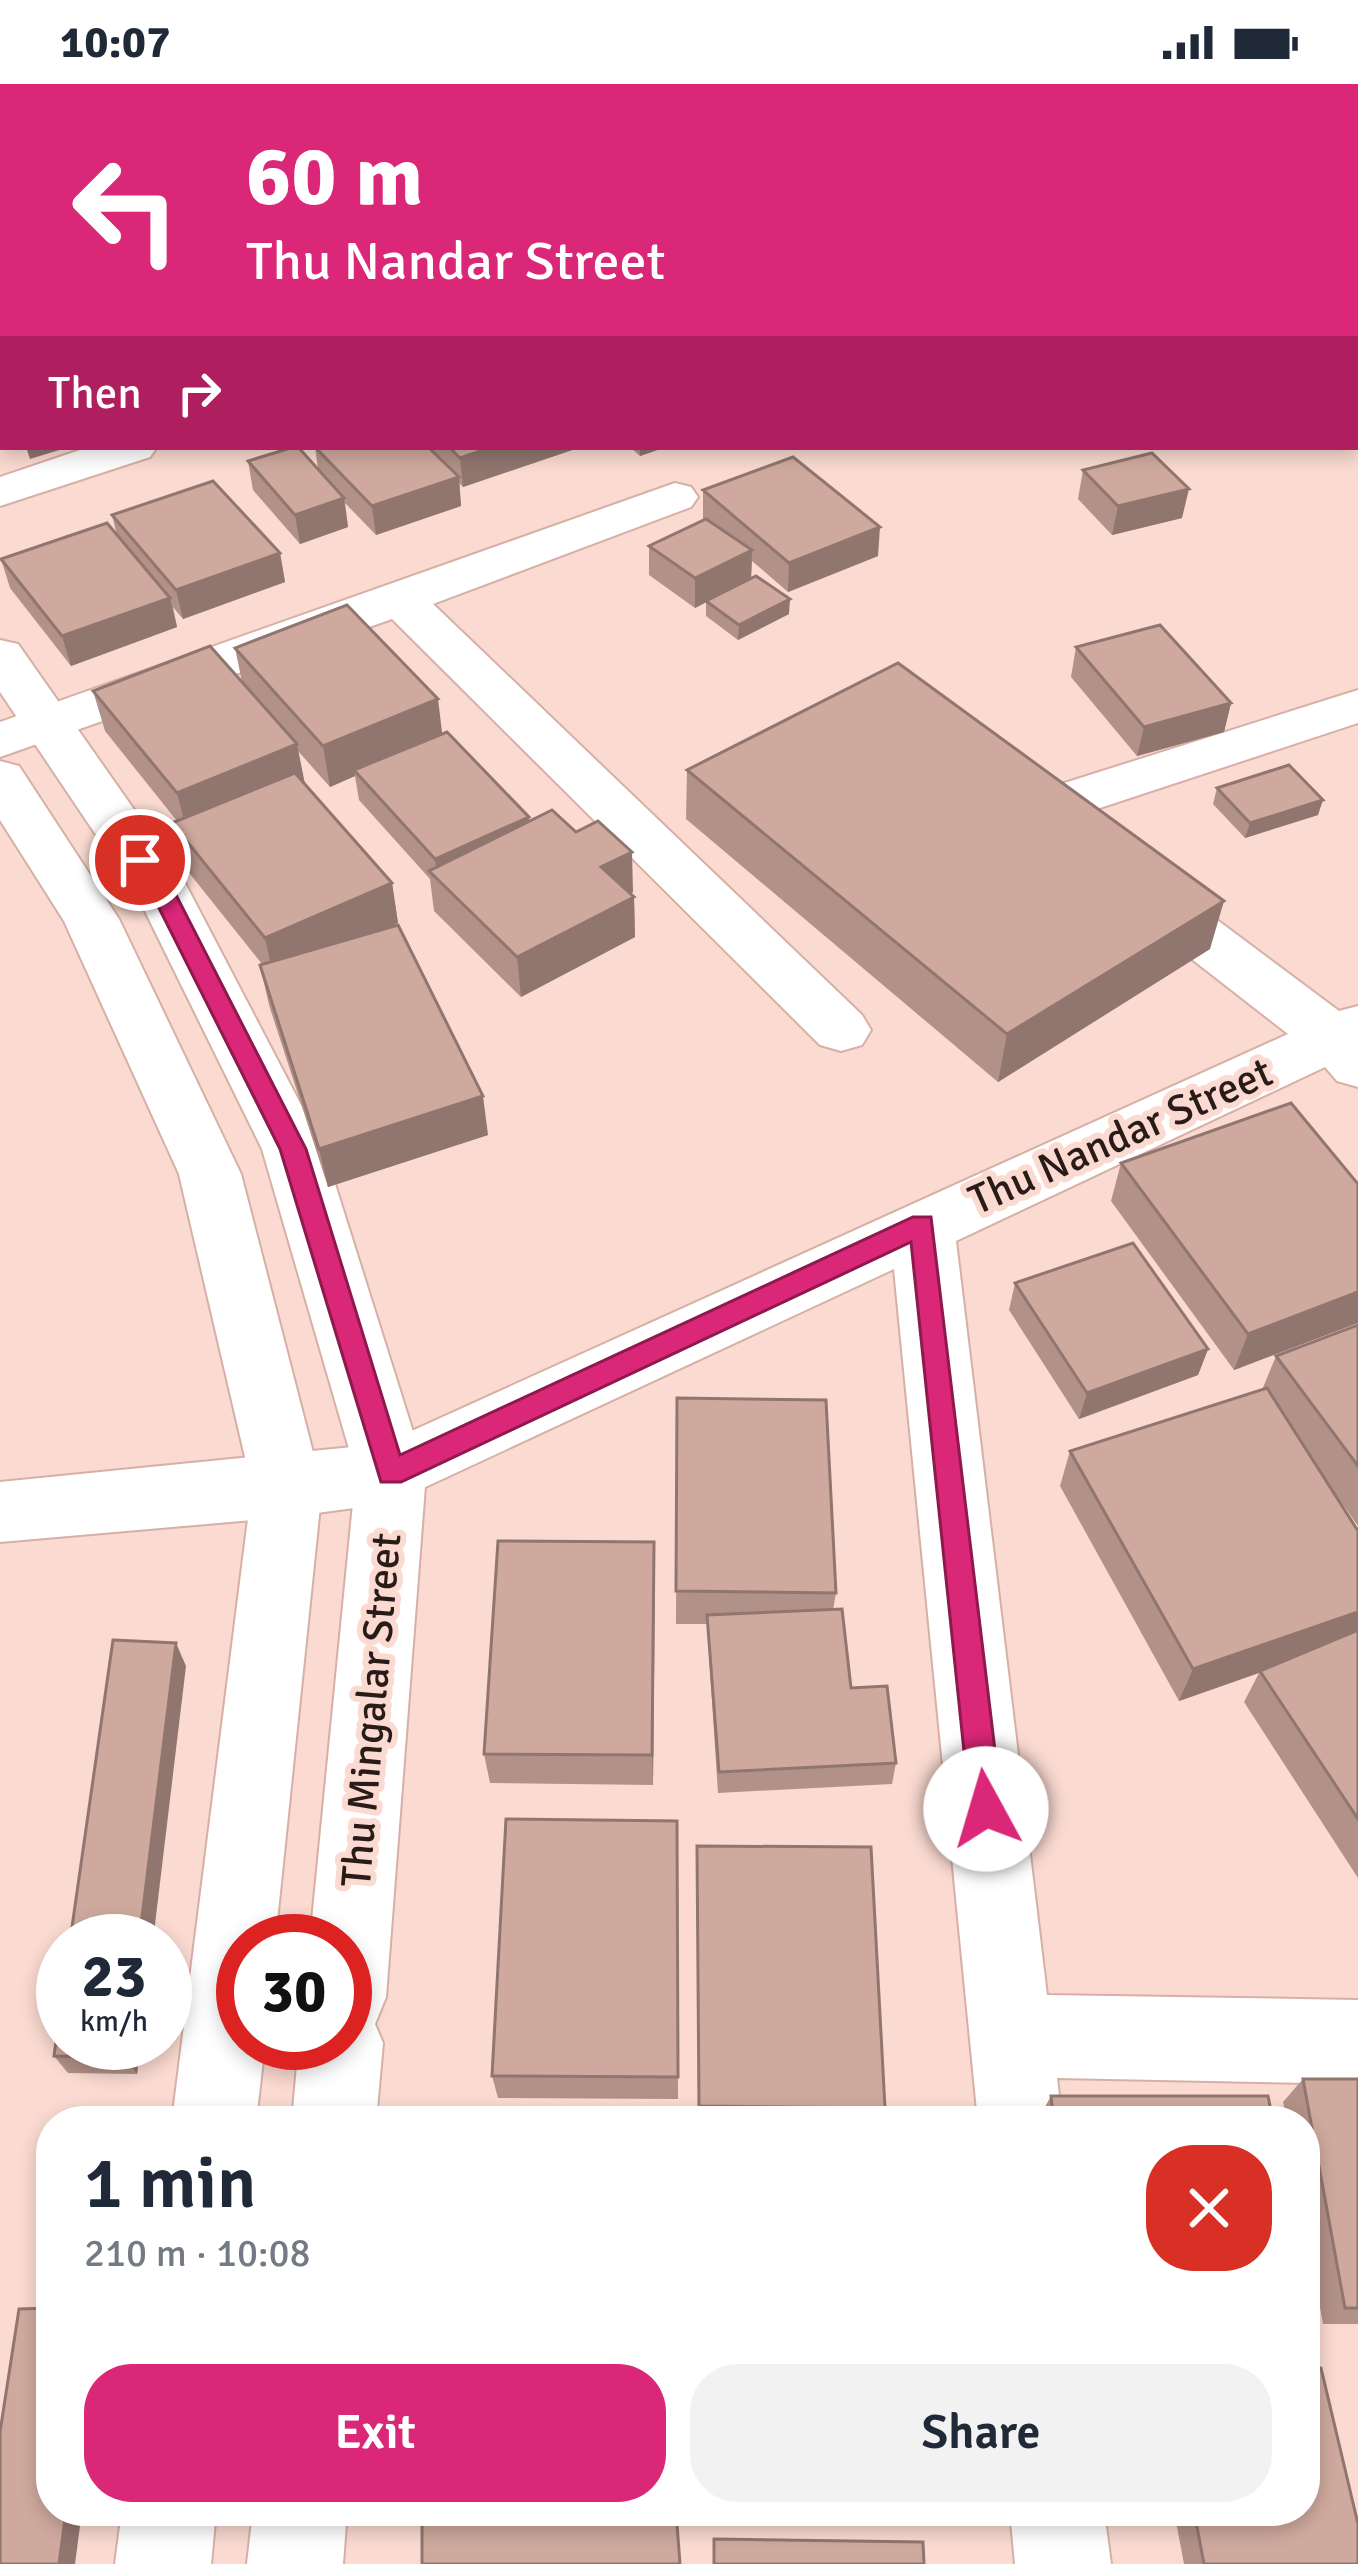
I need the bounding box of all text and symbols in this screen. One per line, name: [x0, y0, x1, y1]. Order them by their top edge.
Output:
text: 10:07: [60, 15, 170, 70]
text: 60 m: [246, 125, 423, 229]
icon: left: [48, 132, 204, 288]
text: Thu Nandar Street: [246, 228, 665, 295]
icon: right: [166, 360, 232, 426]
text: Then: [48, 366, 142, 421]
pin: [89, 809, 191, 911]
icon: arrive: [107, 827, 173, 893]
street label: Thu Nandar Street: [961, 1047, 1280, 1226]
street label: Thu Mingalar Street: [331, 1531, 412, 1889]
position arrow: [923, 1746, 1049, 1872]
speed limit sign: 30: [216, 1914, 372, 2070]
text: 23: [82, 1940, 146, 2014]
text: km/h: [80, 2003, 148, 2040]
text: 1 min: [84, 2139, 256, 2228]
button: close: [1146, 2145, 1272, 2271]
text: 210 m · 10:08: [84, 2229, 311, 2277]
button: Exit: [84, 2364, 666, 2502]
button: Share: [690, 2364, 1272, 2502]

